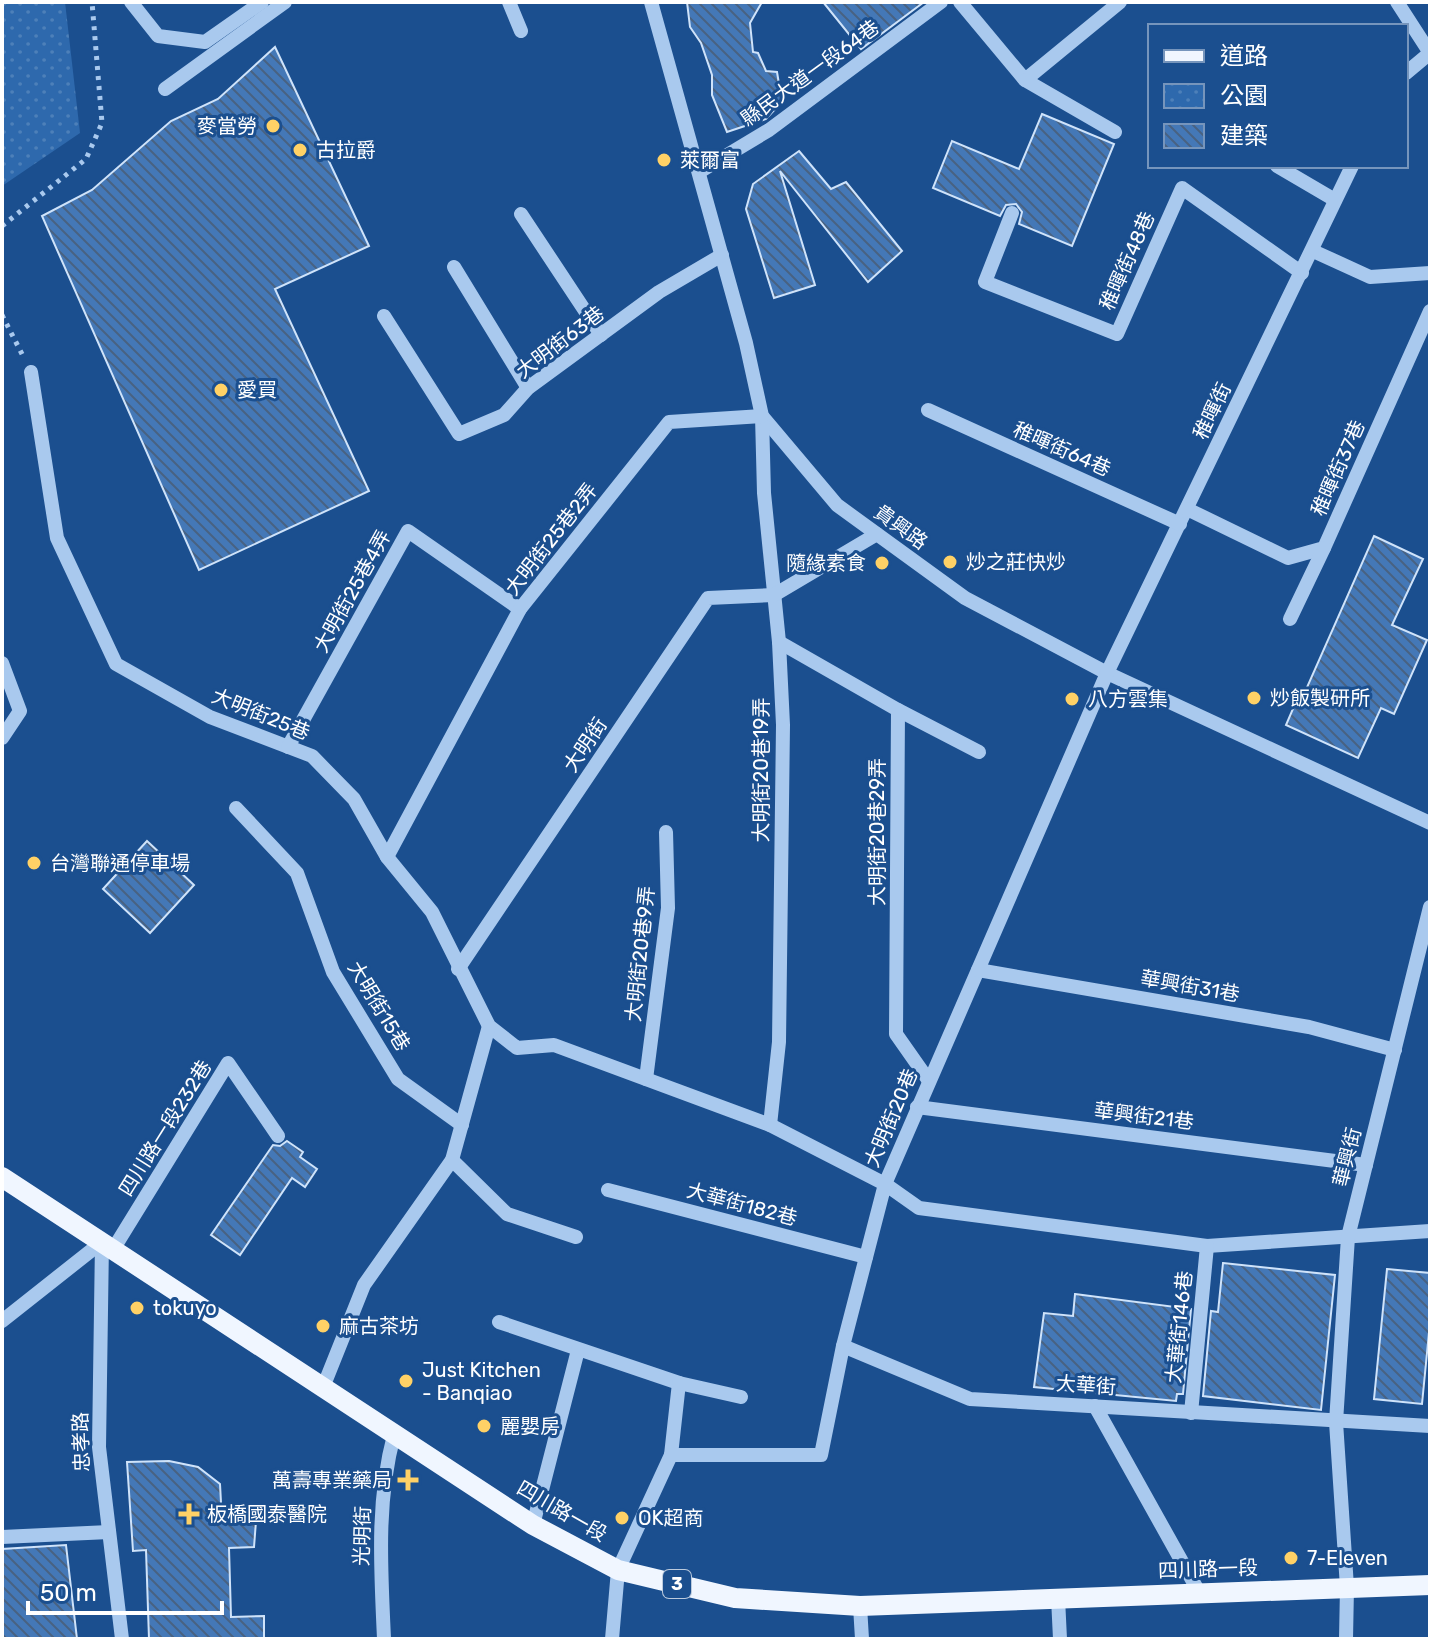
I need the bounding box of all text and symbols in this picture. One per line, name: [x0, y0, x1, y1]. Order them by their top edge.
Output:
street label: 縣民大道一段64巷: [736, 15, 884, 131]
legend: [1148, 24, 1408, 168]
text: 道路: [1220, 42, 1268, 70]
text: 公園: [1220, 82, 1268, 110]
place label: 麥當勞: [197, 114, 257, 138]
marker: 麥當勞: [264, 117, 282, 135]
text: 建築: [1220, 122, 1268, 150]
place label: 古拉爵: [316, 138, 376, 162]
marker: 古拉爵: [291, 141, 309, 159]
place label: 萊爾富: [680, 148, 740, 172]
marker: 萊爾富: [655, 151, 673, 169]
street label: 稚暉街48巷: [1095, 208, 1159, 314]
street label: 大明街63巷: [511, 301, 609, 383]
place label: 愛買: [237, 378, 277, 402]
street label: 稚暉街: [1188, 379, 1236, 443]
marker: 愛買: [212, 381, 230, 399]
street label: 稚暉街37巷: [1306, 416, 1370, 520]
street label: 稚暉街64巷: [1009, 417, 1115, 481]
street label: 大明街25巷2弄: [500, 478, 602, 600]
street label: 貴興路: [870, 500, 932, 554]
street label: 大明街25巷4弄: [309, 526, 395, 656]
place label: 炒之莊快炒: [966, 550, 1066, 574]
place label: 隨緣素食: [786, 551, 866, 575]
marker: 炒之莊快炒: [941, 553, 959, 571]
marker: 隨緣素食: [873, 554, 891, 572]
street label: 大明街25巷: [208, 683, 314, 745]
place label: 炒飯製研所: [1270, 686, 1370, 710]
place label: 八方雲集: [1088, 687, 1168, 711]
marker: 炒飯製研所: [1245, 689, 1263, 707]
marker: 八方雲集: [1063, 690, 1081, 708]
street label: 大明街20巷19弄: [749, 698, 773, 842]
street label: 大明街: [558, 713, 612, 777]
street label: 大明街20巷29弄: [865, 758, 889, 906]
place label: 台灣聯通停車場: [50, 851, 190, 875]
marker: 台灣聯通停車場: [25, 854, 43, 872]
street label: 大明街20巷9弄: [621, 885, 659, 1023]
street label: 大明街15巷: [343, 957, 415, 1055]
street label: 華興街31巷: [1139, 965, 1241, 1007]
street label: 四川路一段232巷: [114, 1056, 216, 1200]
street label: 大明街20巷: [860, 1065, 922, 1171]
street label: 華興街21巷: [1093, 1098, 1195, 1134]
street label: 華興街: [1328, 1125, 1366, 1189]
street label: 大華街182巷: [684, 1178, 800, 1230]
street label: 大華街146巷: [1161, 1270, 1197, 1384]
place label: tokuyo: [153, 1296, 217, 1320]
marker: tokuyo: [128, 1299, 146, 1317]
place label: 麻古茶坊: [339, 1314, 419, 1338]
marker: 麻古茶坊: [314, 1317, 332, 1335]
place label: Just Kitchen - Banqiao: [422, 1358, 541, 1405]
street label: 大華街: [1055, 1371, 1117, 1399]
marker: Just Kitchen - Banqiao: [397, 1372, 415, 1390]
street label: 忠孝路: [68, 1412, 94, 1472]
place label: 麗嬰房: [500, 1414, 560, 1438]
marker: 麗嬰房: [475, 1417, 493, 1435]
place label: 萬壽專業藥局: [272, 1468, 392, 1492]
marker: 萬壽專業藥局: [399, 1471, 417, 1489]
street label: 四川路一段: [513, 1476, 611, 1546]
place label: 板橋國泰醫院: [207, 1502, 327, 1526]
marker: 板橋國泰醫院: [178, 1503, 200, 1525]
street label: 光明街: [349, 1506, 375, 1566]
place label: OK超商: [638, 1506, 704, 1530]
marker: OK超商: [613, 1509, 631, 1527]
place label: 7-Eleven: [1307, 1546, 1388, 1570]
marker: 7-Eleven: [1282, 1549, 1300, 1567]
street label: 四川路一段: [1158, 1555, 1258, 1583]
scale bar: [28, 1565, 222, 1615]
road number: 3: [663, 1570, 691, 1598]
text: 50 m: [40, 1579, 97, 1607]

